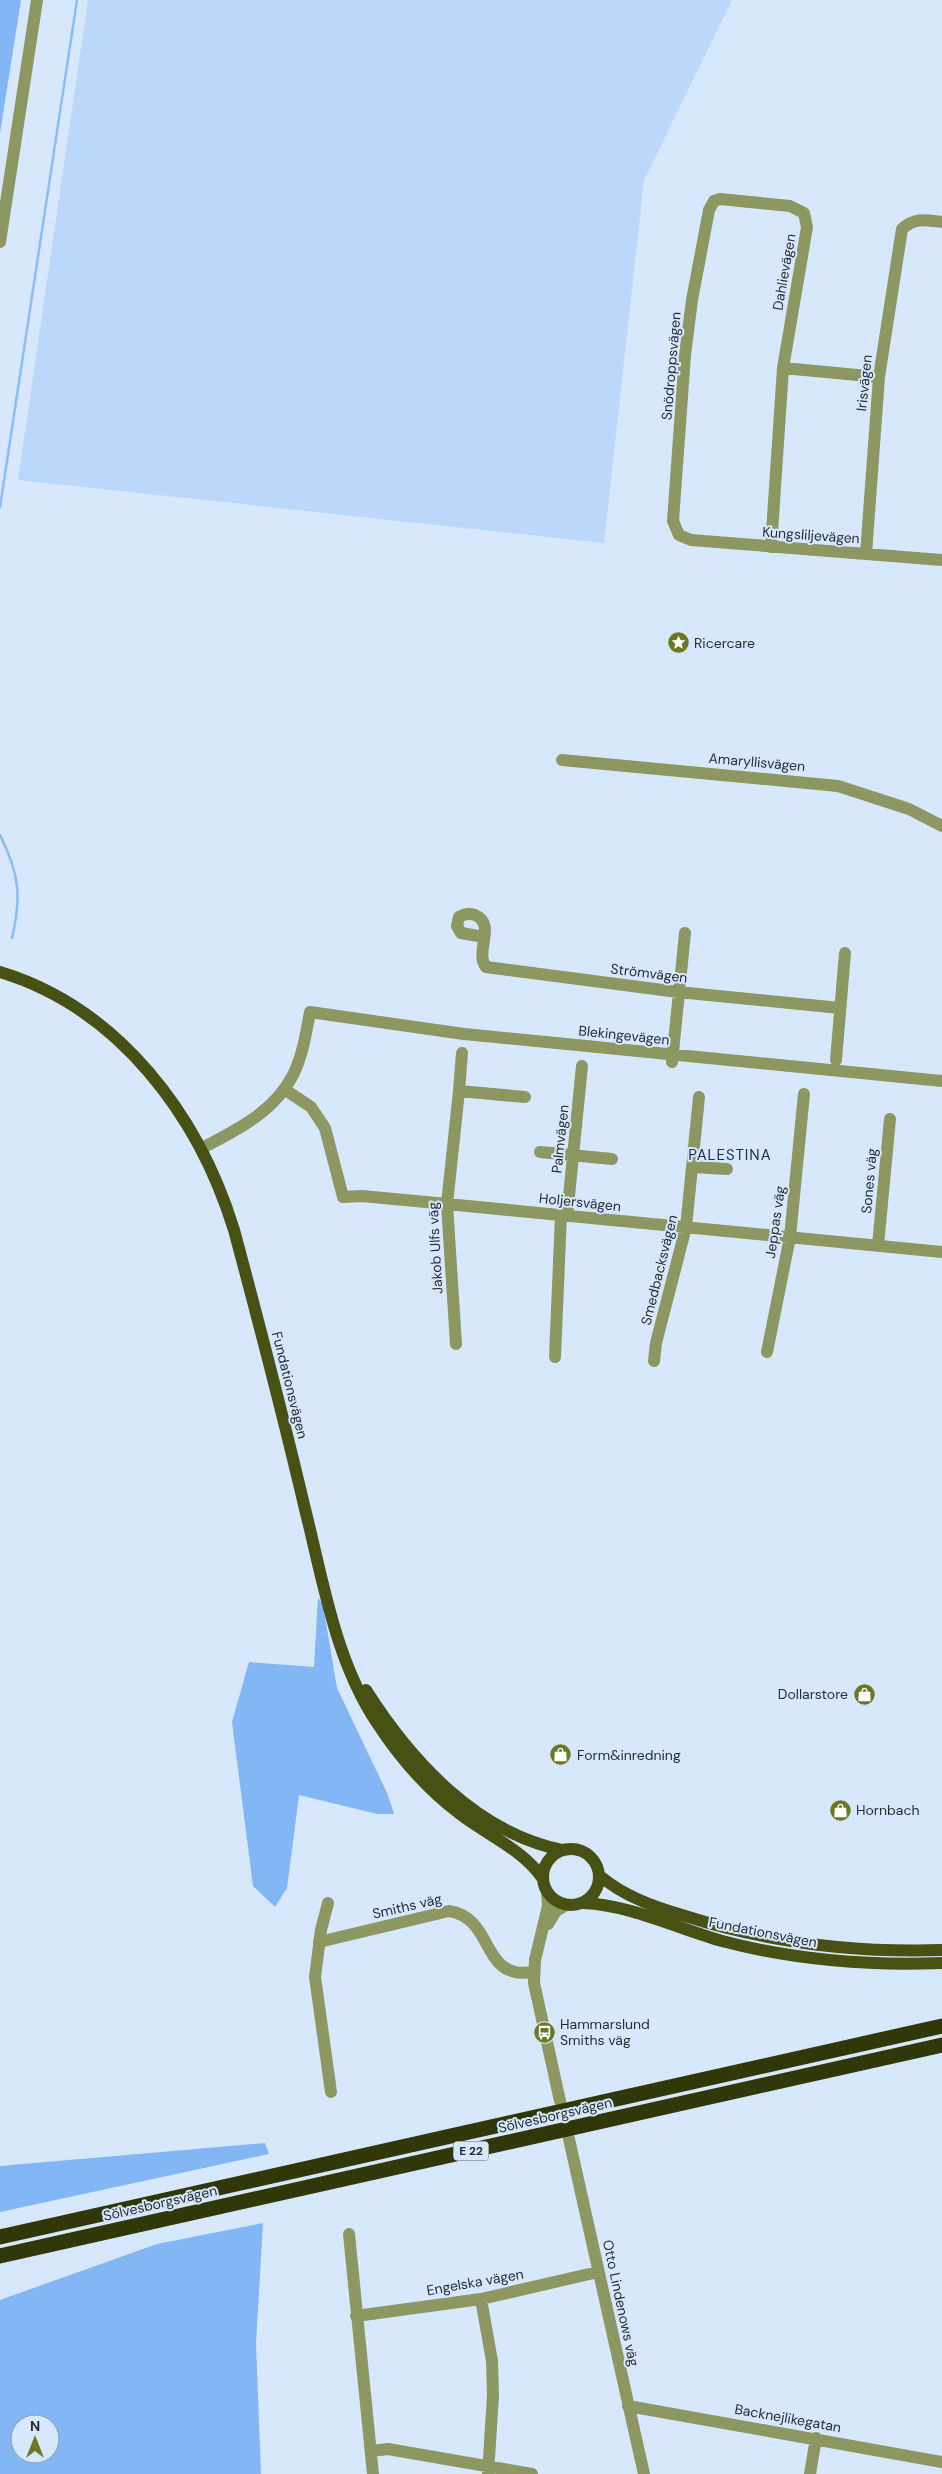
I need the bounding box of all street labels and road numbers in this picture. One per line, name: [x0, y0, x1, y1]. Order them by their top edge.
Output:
street label: Dahlievägen: [768, 232, 800, 312]
street label: Snödroppsvägen: [657, 311, 685, 421]
street label: Irisvägen: [852, 354, 876, 412]
street label: Kungsliljevägen: [762, 523, 860, 547]
street label: Amaryllisvägen: [708, 749, 806, 775]
street label: Strömvägen: [610, 959, 688, 987]
street label: Blekingevägen: [578, 1021, 670, 1049]
street label: Palmvägen: [547, 1104, 573, 1174]
street label: Sones väg: [857, 1147, 881, 1214]
street label: Jeppas väg: [761, 1184, 789, 1260]
street label: Holjersvägen: [538, 1189, 622, 1215]
street label: Jakob Ulfs väg: [424, 1201, 446, 1294]
street label: Smedbacksvägen: [637, 1213, 681, 1327]
street label: Fundationsvägen: [268, 1330, 312, 1440]
street label: Smiths väg: [371, 1889, 444, 1923]
street label: Fundationsvägen: [707, 1913, 819, 1951]
street label: Sölvesborgsvägen: [496, 2093, 614, 2137]
road number: E 22: [454, 2142, 488, 2160]
street label: Sölvesborgsvägen: [101, 2181, 219, 2225]
street label: Otto Lindenows väg: [599, 2238, 643, 2368]
street label: Engelska vägen: [425, 2265, 525, 2299]
street label: Backnejlikegatan: [733, 2400, 843, 2436]

